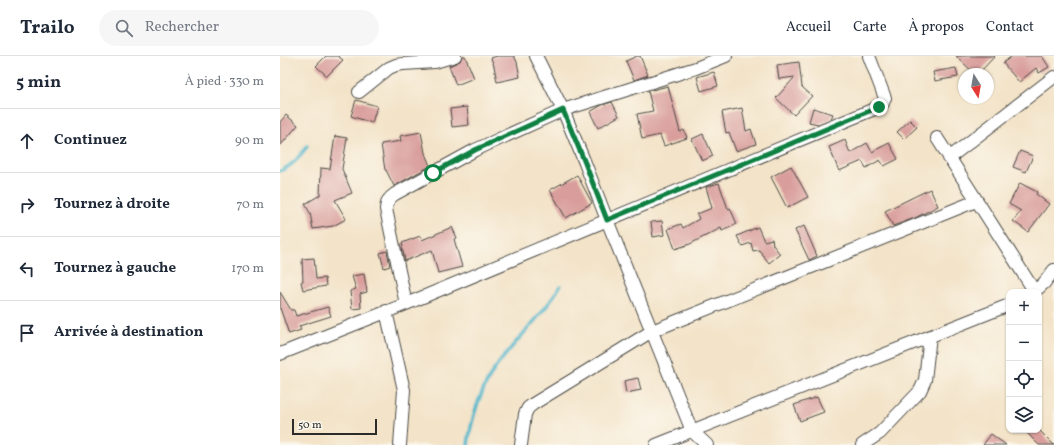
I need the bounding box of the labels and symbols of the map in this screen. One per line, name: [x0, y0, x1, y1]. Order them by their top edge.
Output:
north arrow: [958, 68, 994, 104]
route end: [870, 98, 888, 116]
route start: [424, 164, 442, 182]
scale bar: [292, 417, 377, 436]

